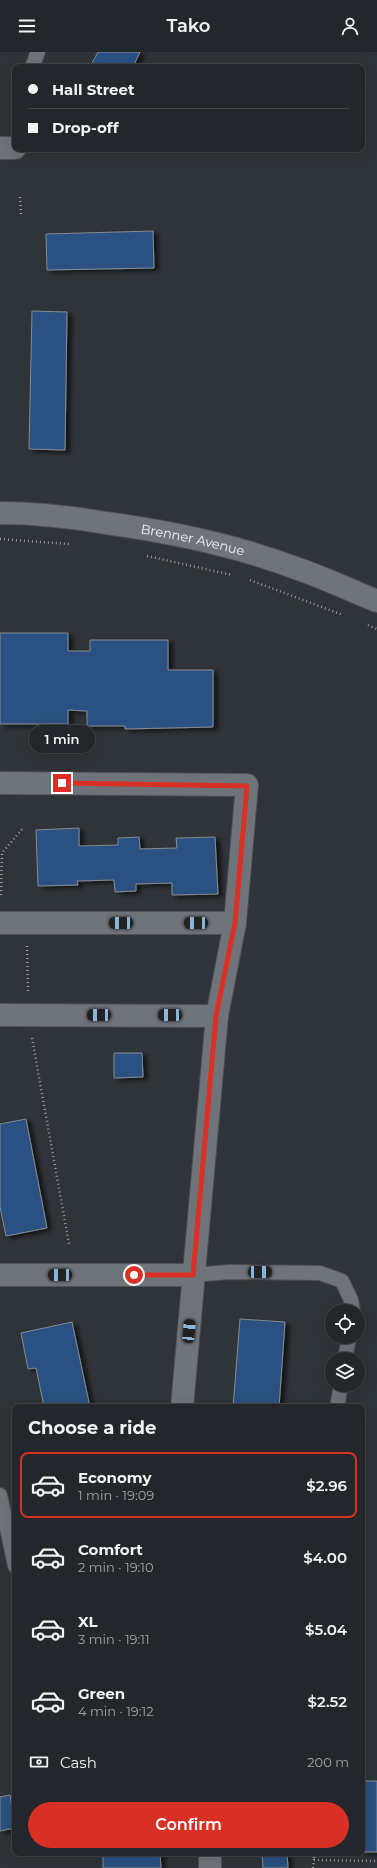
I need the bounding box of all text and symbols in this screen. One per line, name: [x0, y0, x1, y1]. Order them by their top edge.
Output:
icon: menu: [16, 15, 38, 37]
text: Tako: [167, 15, 210, 37]
icon: person: [339, 15, 361, 37]
text: Hall Street: [52, 80, 135, 99]
text: Drop-off: [52, 118, 119, 137]
street label: Brenner Avenue: [140, 520, 247, 559]
callout: 1 min: [29, 725, 95, 753]
text: 1 min: [45, 731, 79, 747]
route end: [53, 774, 71, 792]
car: [109, 917, 133, 929]
car: [184, 917, 208, 929]
car: [87, 1009, 111, 1021]
car: [158, 1009, 182, 1021]
route start: [125, 1266, 143, 1284]
car: [248, 1266, 272, 1278]
car: [48, 1269, 72, 1281]
map controls: [325, 1304, 365, 1392]
button: locate: [325, 1304, 365, 1344]
car: [182, 1319, 196, 1343]
button: layers: [325, 1352, 365, 1392]
text: Choose a ride: [28, 1417, 156, 1439]
icon: car: [30, 1467, 66, 1503]
text: Economy: [78, 1468, 151, 1487]
text: $2.96: [306, 1476, 347, 1495]
text: 1 min · 19:09: [78, 1487, 154, 1503]
icon: car: [30, 1539, 66, 1575]
text: Comfort: [78, 1540, 143, 1559]
text: $4.00: [303, 1548, 347, 1567]
text: 2 min · 19:10: [78, 1559, 154, 1575]
icon: car: [30, 1611, 66, 1647]
text: XL: [78, 1612, 97, 1631]
text: $5.04: [305, 1620, 347, 1639]
text: 3 min · 19:11: [78, 1631, 150, 1647]
icon: car: [30, 1683, 66, 1719]
text: Green: [78, 1684, 125, 1703]
text: $2.52: [308, 1692, 347, 1711]
text: 4 min · 19:12: [78, 1703, 154, 1719]
icon: cash: [28, 1751, 50, 1773]
text: Cash: [60, 1753, 97, 1772]
text: 200 m: [307, 1754, 349, 1770]
button: Confirm: [28, 1802, 349, 1848]

